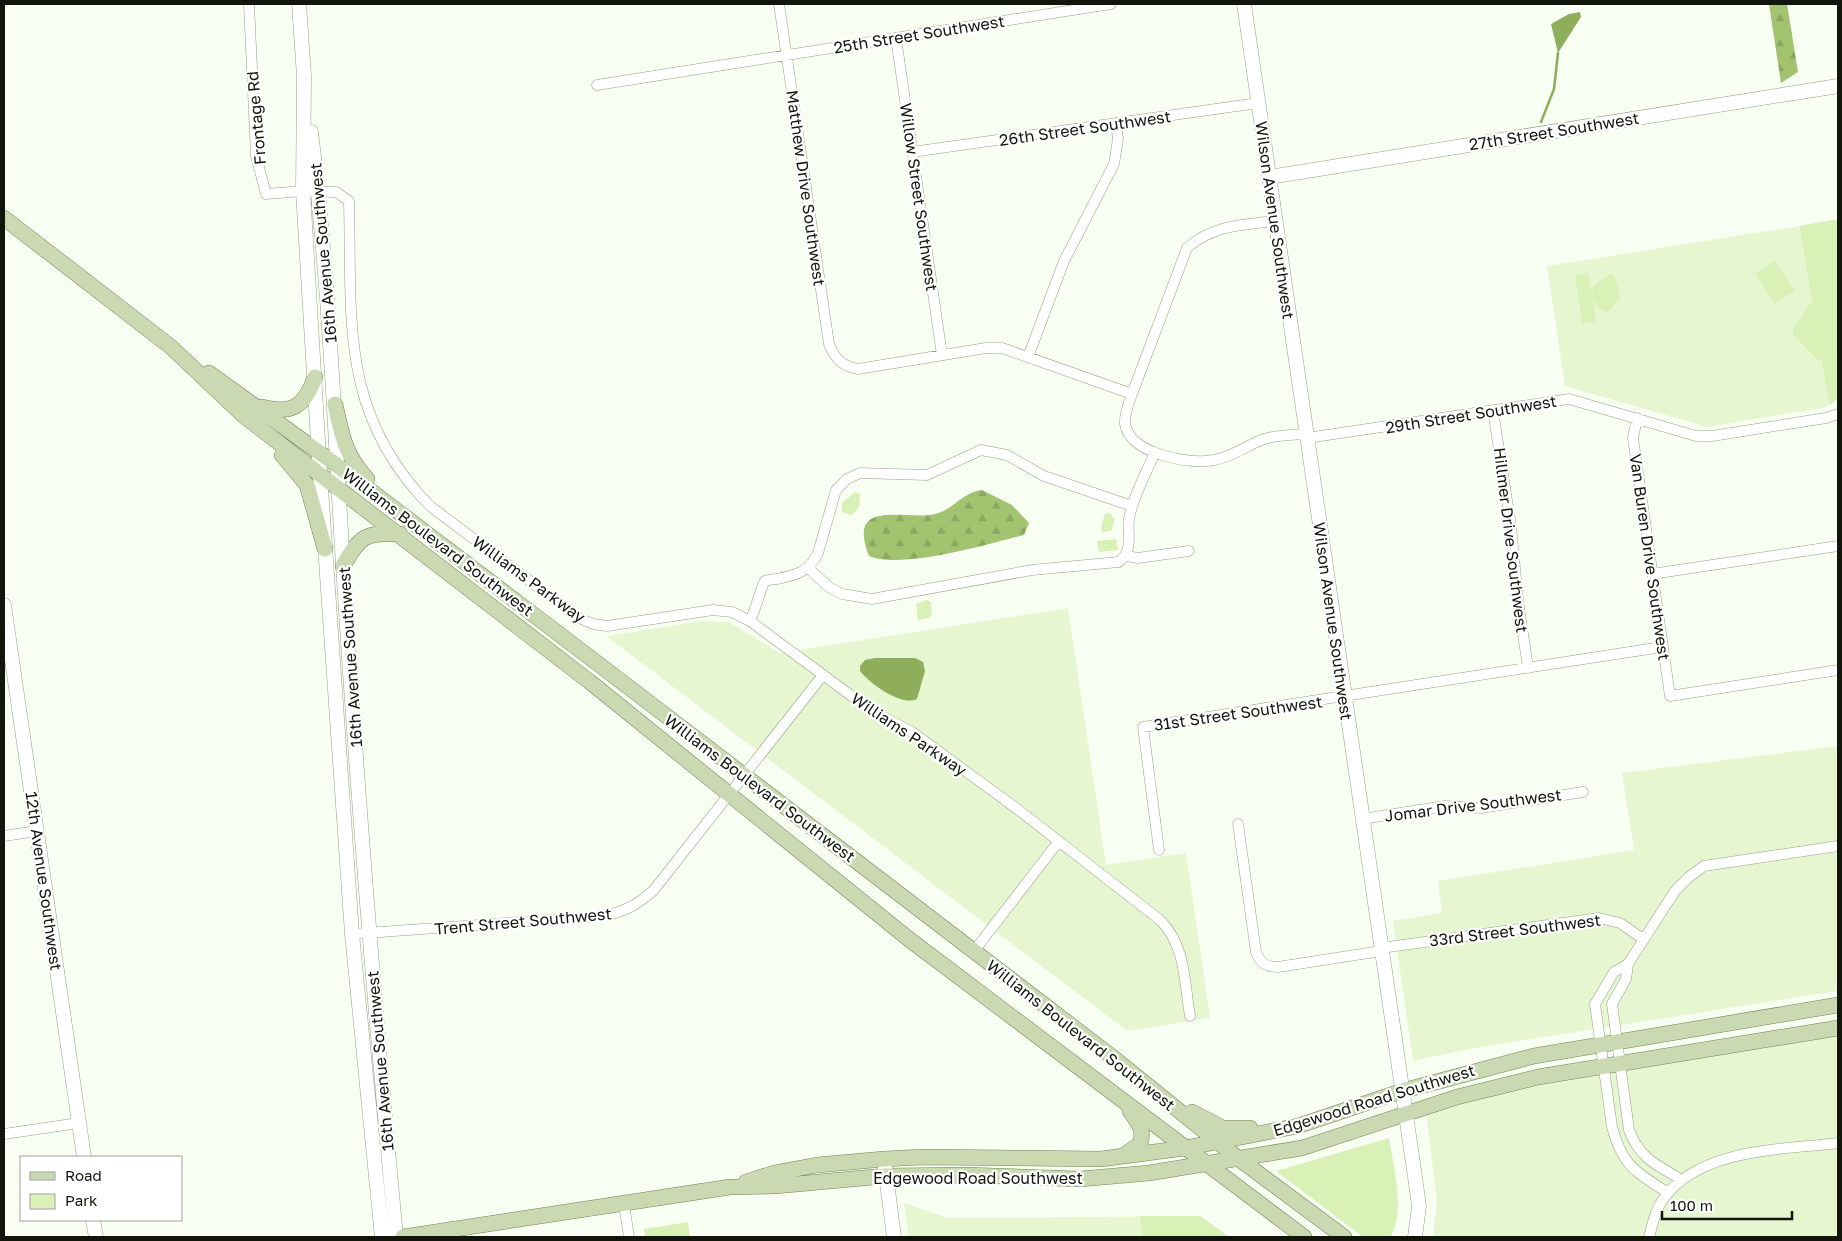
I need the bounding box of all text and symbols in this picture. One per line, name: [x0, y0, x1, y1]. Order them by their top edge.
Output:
street label: 25th Street Southwest: [832, 11, 1006, 57]
street label: Frontage Rd: [242, 70, 270, 166]
street label: Matthew Drive Southwest: [782, 89, 830, 287]
street label: Willow Street Southwest: [896, 102, 942, 292]
street label: 26th Street Southwest: [998, 106, 1172, 150]
street label: 27th Street Southwest: [1468, 108, 1640, 154]
street label: Wilson Avenue Southwest: [1251, 120, 1299, 320]
street label: 16th Avenue Southwest: [305, 162, 341, 344]
street label: 29th Street Southwest: [1384, 391, 1558, 437]
street label: Hillmer Drive Southwest: [1490, 446, 1532, 634]
street label: Van Buren Drive Southwest: [1626, 452, 1674, 662]
street label: Williams Boulevard Southwest: [339, 464, 537, 620]
street label: Wilson Avenue Southwest: [1309, 521, 1357, 721]
street label: Williams Parkway: [469, 531, 590, 627]
street label: 16th Avenue Southwest: [334, 566, 366, 748]
street label: Williams Parkway: [847, 688, 971, 780]
street label: 31st Street Southwest: [1152, 691, 1324, 735]
street label: Williams Boulevard Southwest: [661, 710, 859, 866]
street label: Jomar Drive Southwest: [1383, 784, 1563, 826]
street label: 12th Avenue Southwest: [22, 790, 66, 972]
street label: Trent Street Southwest: [434, 903, 612, 939]
street label: 33rd Street Southwest: [1428, 910, 1602, 950]
street label: Williams Boulevard Southwest: [983, 955, 1179, 1115]
street label: 16th Avenue Southwest: [362, 970, 398, 1152]
street label: Edgewood Road Southwest: [1271, 1060, 1477, 1140]
legend: [20, 1156, 182, 1221]
text: Road: [65, 1166, 102, 1184]
street label: Edgewood Road Southwest: [873, 1168, 1083, 1188]
scale bar: [1662, 1188, 1792, 1220]
text: Park: [65, 1191, 98, 1209]
text: 100 m: [1670, 1196, 1713, 1214]

